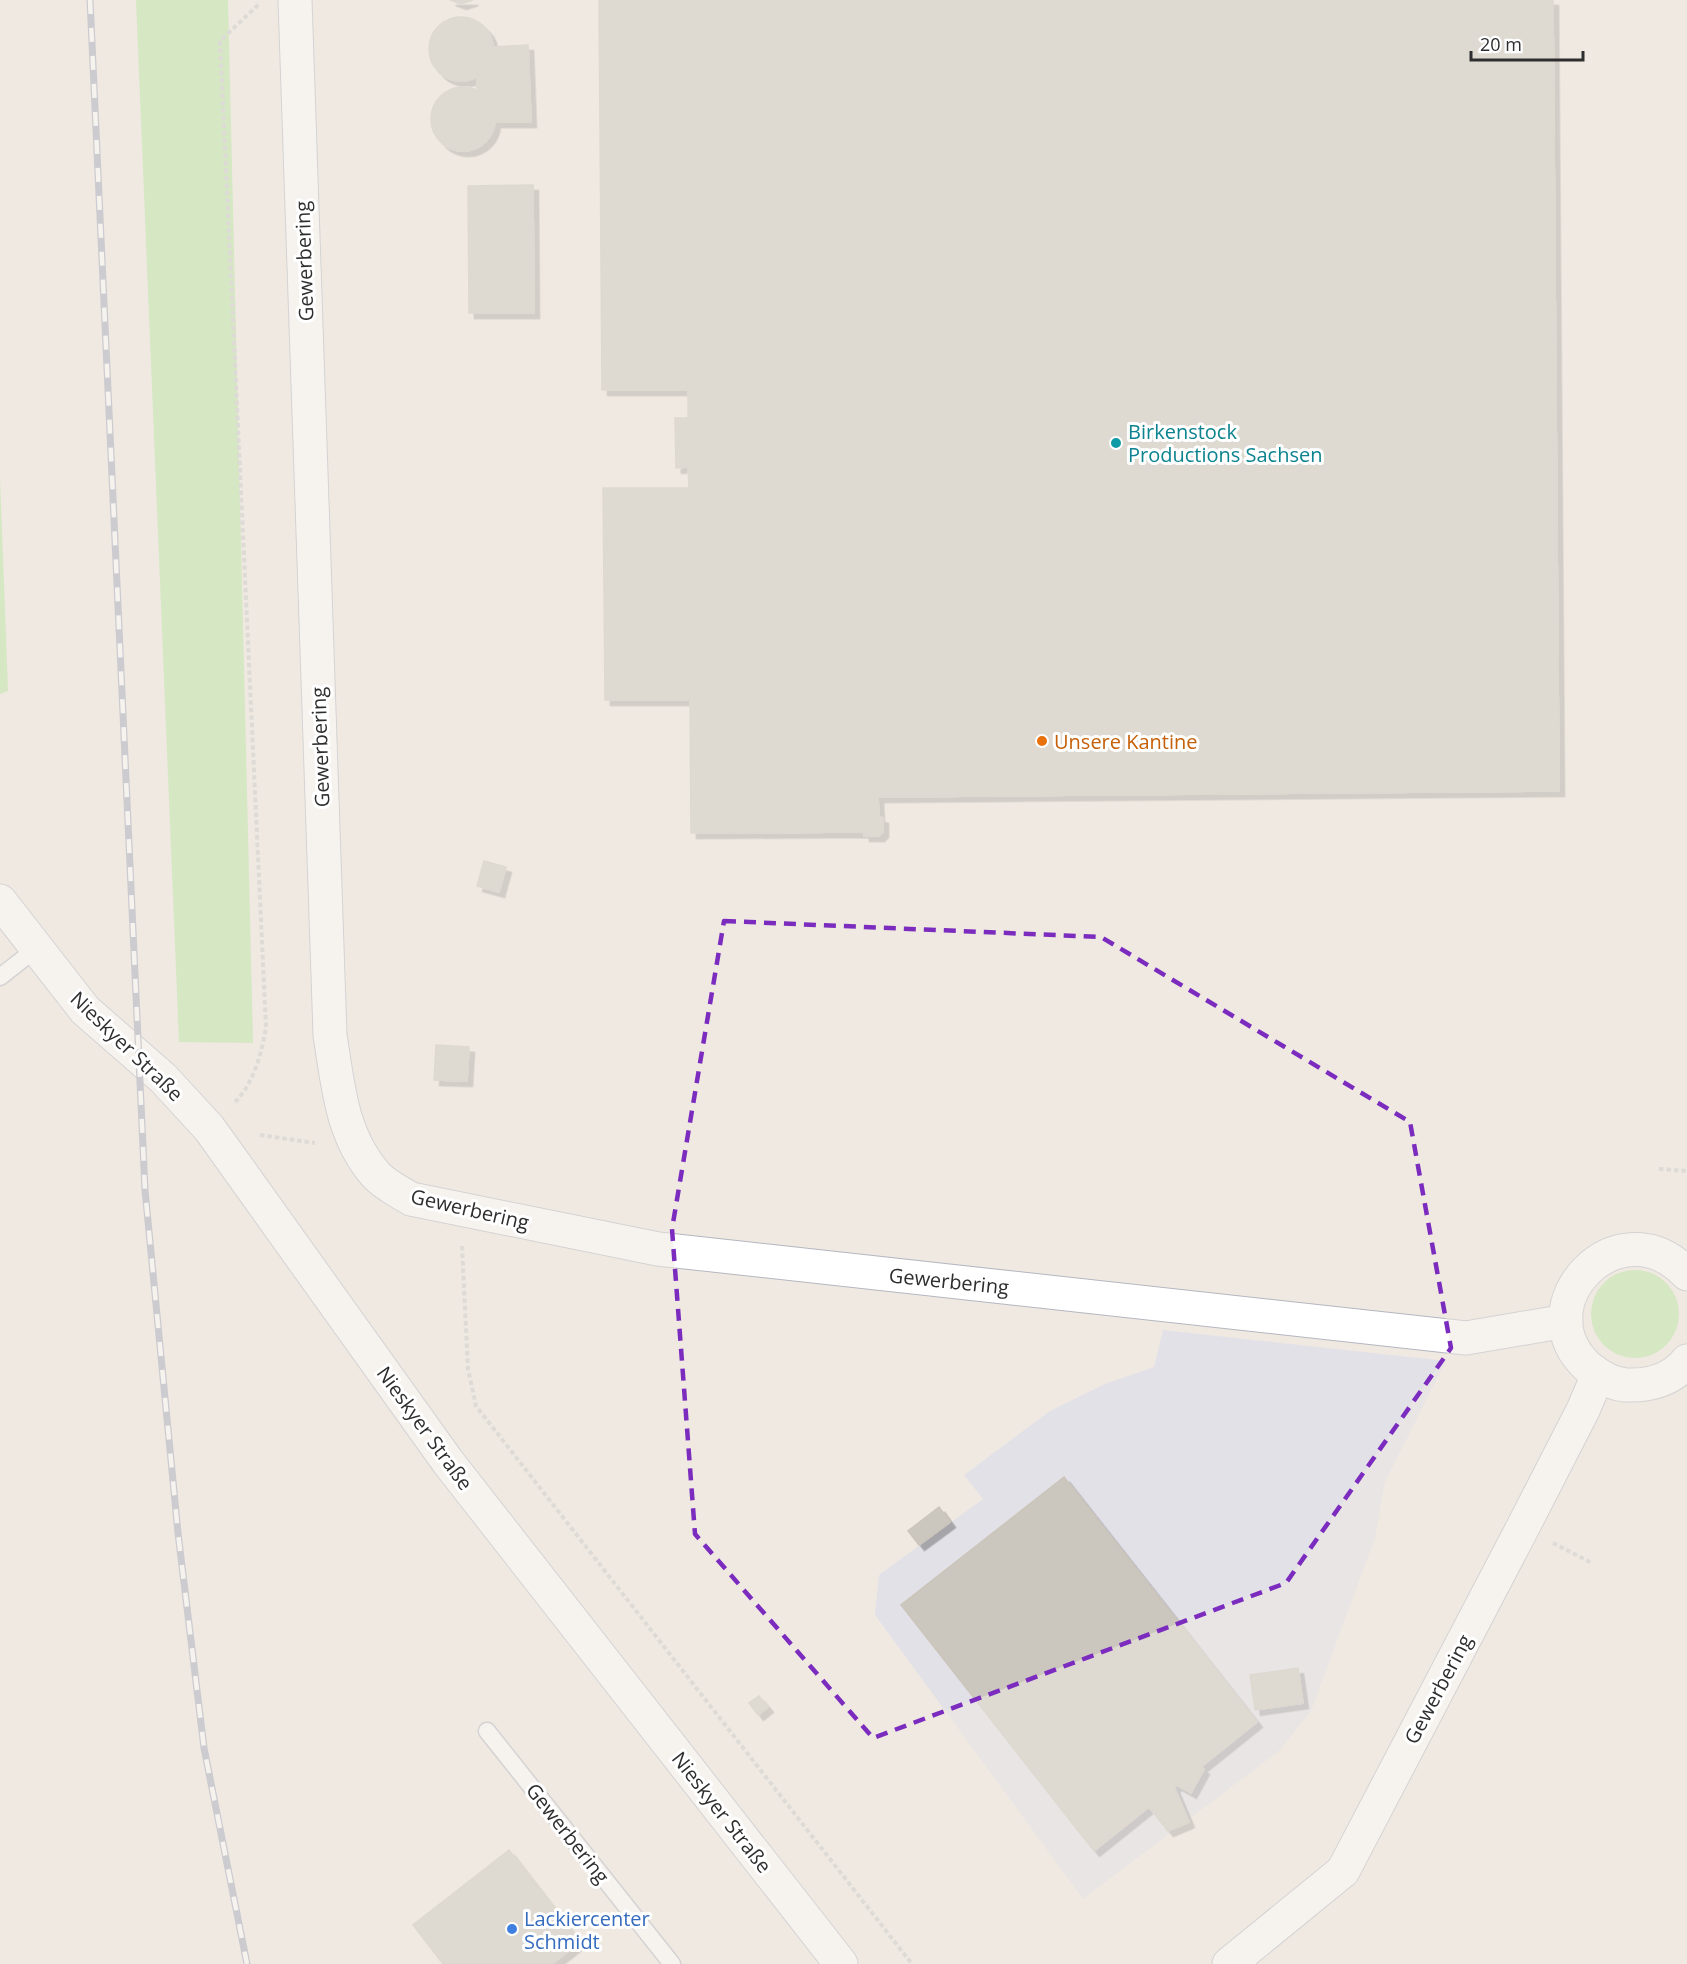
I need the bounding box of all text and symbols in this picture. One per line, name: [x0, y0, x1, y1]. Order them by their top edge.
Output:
scale bar: [1471, 24, 1584, 62]
text: 20 m: [1480, 32, 1522, 56]
street label: Gewerbering: [288, 200, 320, 322]
place label: Birkenstock Productions Sachsen: [1128, 418, 1322, 468]
marker: Birkenstock Productions Sachsen: [1109, 436, 1123, 450]
street label: Gewerbering: [304, 686, 336, 808]
place label: Unsere Kantine: [1054, 728, 1198, 755]
marker: Unsere Kantine: [1035, 734, 1049, 748]
street label: Nieskyer Straße: [65, 985, 189, 1107]
street label: Gewerbering: [408, 1182, 532, 1236]
street label: Gewerbering: [888, 1261, 1010, 1301]
street label: Nieskyer Straße: [371, 1361, 479, 1495]
street label: Gewerbering: [1398, 1629, 1478, 1749]
street label: Nieskyer Straße: [666, 1746, 778, 1878]
street label: Gewerbering: [520, 1777, 616, 1889]
place label: Lackiercenter Schmidt: [524, 1905, 650, 1955]
marker: Lackiercenter Schmidt: [505, 1922, 519, 1936]

